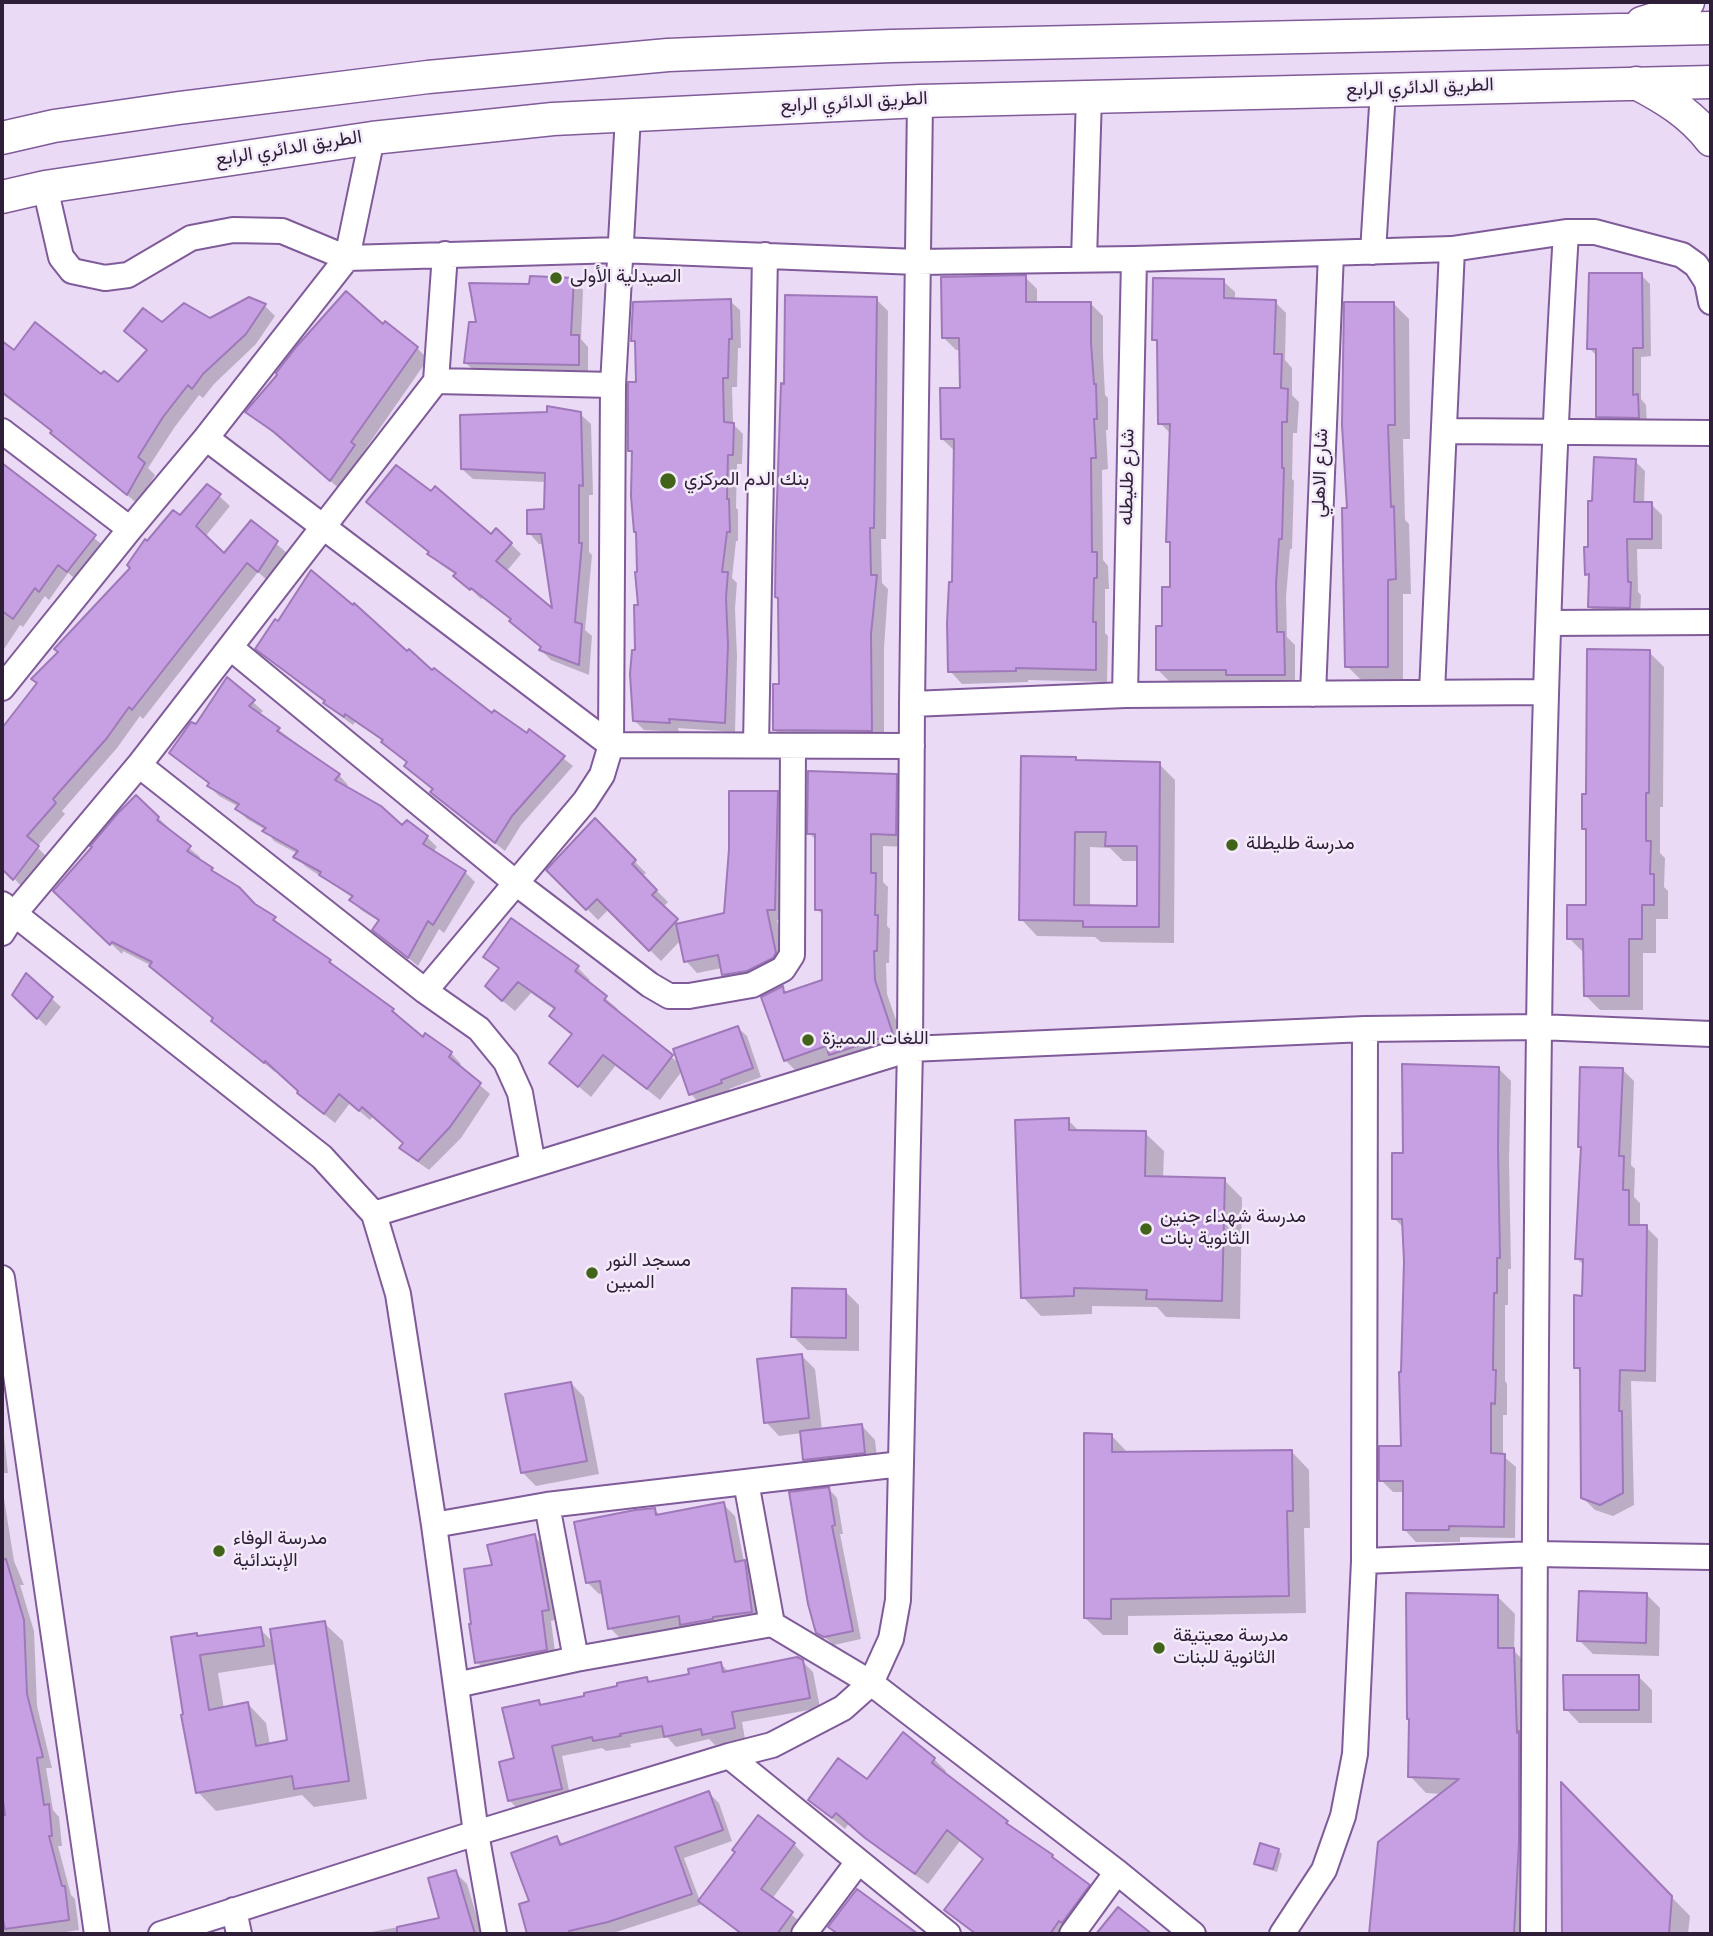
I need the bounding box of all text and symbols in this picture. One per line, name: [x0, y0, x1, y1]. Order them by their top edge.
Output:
street label: الطريق الدائري الرابع: [1346, 75, 1494, 103]
street label: الطريق الدائري الرابع: [780, 89, 928, 119]
street label: الطريق الدائري الرابع: [214, 127, 364, 173]
place label: الصيدلية الأولى: [570, 267, 681, 289]
marker: الصيدلية الأولى: [548, 270, 564, 286]
street label: شارع طليطله: [1117, 428, 1141, 526]
street label: شارع الاهلي: [1309, 428, 1335, 518]
place label: بنك الدم المركزي: [684, 470, 809, 492]
marker: بنك الدم المركزي: [658, 471, 678, 491]
place label: مدرسة طليطلة: [1246, 834, 1355, 856]
marker: مدرسة طليطلة: [1224, 837, 1240, 853]
place label: اللغات المميزة: [822, 1029, 929, 1051]
marker: اللغات المميزة: [800, 1032, 816, 1048]
place label: مدرسة شهداء جنين الثانوية بنات: [1160, 1207, 1306, 1251]
marker: مدرسة شهداء جنين الثانوية بنات: [1138, 1221, 1154, 1237]
place label: مسجد النور المبين: [606, 1251, 691, 1295]
marker: مسجد النور المبين: [584, 1265, 600, 1281]
place label: مدرسة الوفاء الإبتدائية: [233, 1529, 327, 1573]
marker: مدرسة الوفاء الإبتدائية: [211, 1543, 227, 1559]
place label: مدرسة معيتيقة الثانوية للبنات: [1173, 1626, 1288, 1670]
marker: مدرسة معيتيقة الثانوية للبنات: [1151, 1640, 1167, 1656]

